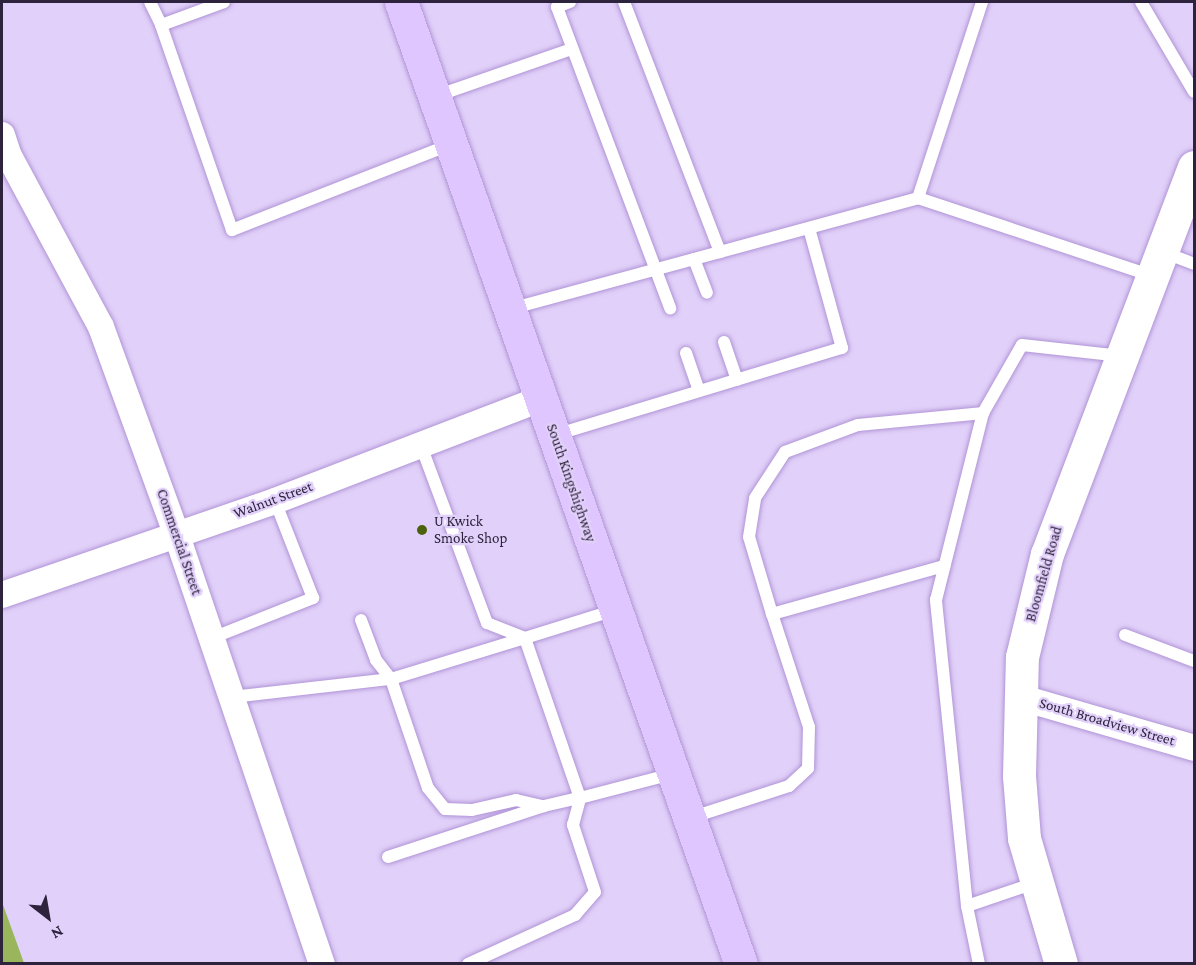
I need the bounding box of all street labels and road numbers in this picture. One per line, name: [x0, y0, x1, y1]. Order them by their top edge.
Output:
street label: South Kingshighway: [542, 422, 600, 544]
street label: Walnut Street: [231, 477, 315, 523]
street label: Commercial Street: [152, 487, 206, 597]
street label: Bloomfield Road: [1022, 524, 1066, 624]
street label: South Broadview Street: [1037, 694, 1177, 750]

